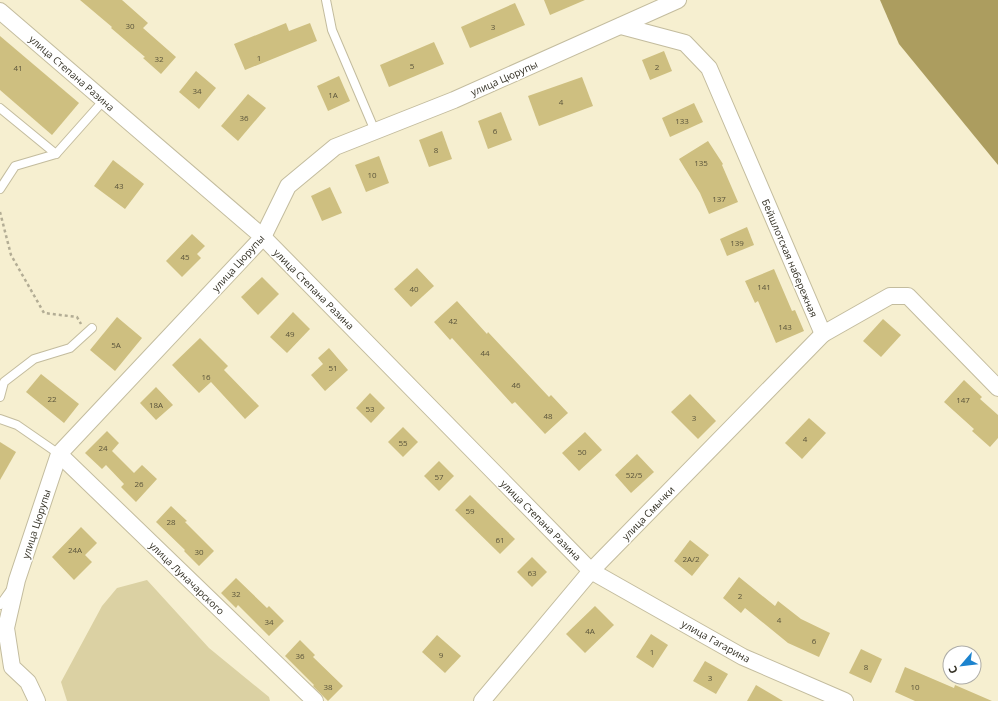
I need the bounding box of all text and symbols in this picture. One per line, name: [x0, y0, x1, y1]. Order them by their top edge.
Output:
house number: 30: [125, 20, 135, 31]
house number: 3: [491, 21, 496, 32]
street label: улица Степана Разина: [26, 32, 118, 114]
house number: 1: [257, 52, 261, 63]
house number: 32: [154, 53, 164, 64]
street label: улица Цюрупы: [468, 57, 540, 99]
house number: 5: [410, 60, 415, 71]
house number: 2: [655, 61, 660, 72]
house number: 41: [13, 62, 23, 73]
house number: 34: [192, 85, 202, 96]
house number: 1А: [328, 89, 339, 100]
house number: 4: [559, 96, 564, 107]
house number: 36: [239, 112, 249, 123]
house number: 133: [675, 115, 689, 126]
house number: 6: [493, 125, 498, 136]
house number: 8: [434, 144, 439, 155]
house number: 135: [694, 157, 708, 168]
house number: 10: [367, 169, 377, 180]
house number: 43: [114, 180, 124, 191]
house number: 137: [712, 193, 726, 204]
street label: Бейшлотская набережная: [759, 197, 821, 319]
street label: улица Цюрупы: [209, 231, 267, 295]
house number: 139: [730, 237, 744, 248]
street label: улица Степана Разина: [271, 246, 357, 332]
house number: 45: [180, 251, 190, 262]
house number: 141: [757, 281, 771, 292]
house number: 40: [409, 283, 419, 294]
house number: 42: [448, 315, 458, 326]
house number: 143: [778, 321, 792, 332]
house number: 49: [285, 328, 295, 339]
house number: 5А: [111, 339, 122, 350]
house number: 44: [480, 347, 490, 358]
house number: 51: [328, 362, 338, 373]
house number: 16: [201, 371, 211, 382]
house number: 46: [511, 379, 521, 390]
house number: 22: [47, 393, 57, 404]
house number: 147: [956, 394, 970, 405]
house number: 18А: [149, 399, 164, 410]
house number: 53: [365, 403, 375, 414]
house number: 48: [543, 410, 553, 421]
house number: 3: [692, 412, 697, 423]
house number: 4: [803, 433, 808, 444]
house number: 55: [398, 437, 408, 448]
house number: 24: [98, 442, 108, 453]
house number: 50: [577, 446, 587, 457]
house number: 52/5: [626, 469, 643, 480]
house number: 57: [434, 471, 444, 482]
street label: улица Степана Разина: [498, 477, 584, 563]
house number: 26: [134, 478, 144, 489]
street label: улица Смычки: [619, 483, 677, 543]
street label: улица Цюрупы: [18, 488, 54, 560]
house number: 59: [465, 505, 475, 516]
house number: 28: [166, 516, 176, 527]
house number: 61: [495, 534, 505, 545]
street label: улица Луначарского: [146, 538, 228, 618]
house number: 24А: [68, 544, 83, 555]
house number: 30: [194, 546, 204, 557]
house number: 2А/2: [682, 553, 700, 564]
house number: 63: [527, 567, 537, 578]
house number: 32: [231, 588, 241, 599]
house number: 2: [738, 590, 743, 601]
house number: 4: [777, 614, 782, 625]
house number: 34: [264, 616, 274, 627]
street label: улица Гагарина: [679, 616, 753, 666]
house number: 4А: [585, 625, 596, 636]
house number: 6: [812, 635, 817, 646]
north arrow: [942, 645, 982, 685]
house number: 1: [650, 646, 654, 657]
house number: 9: [439, 649, 444, 660]
house number: 36: [295, 650, 305, 661]
house number: 8: [864, 661, 869, 672]
text: С: [944, 663, 961, 677]
house number: 3: [708, 672, 713, 683]
house number: 38: [323, 681, 333, 692]
house number: 10: [910, 681, 920, 692]

